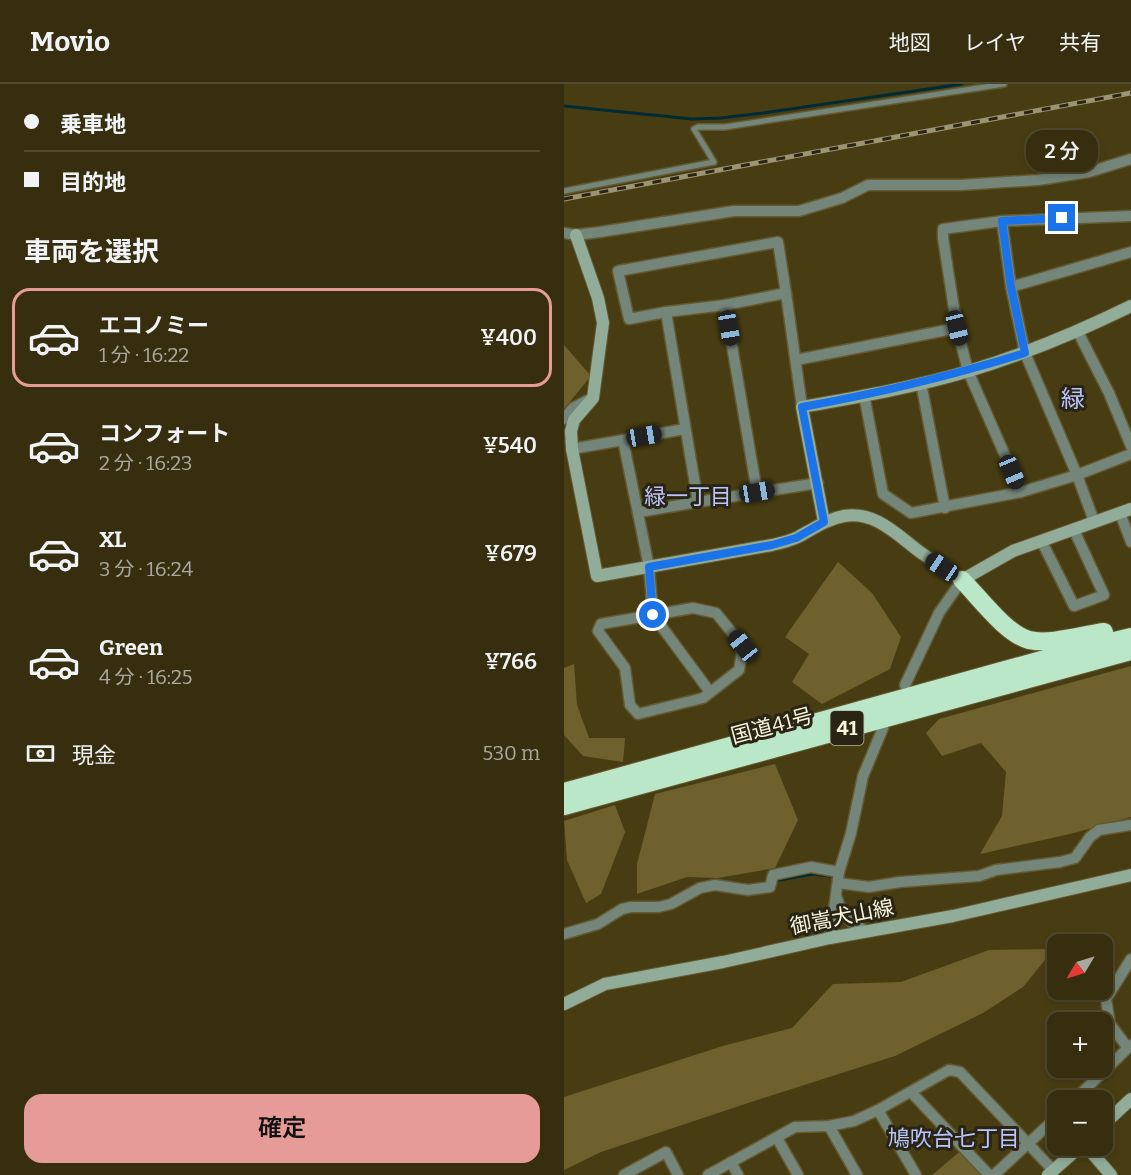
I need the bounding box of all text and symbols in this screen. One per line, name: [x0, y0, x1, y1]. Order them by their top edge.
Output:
text: Movio: [30, 25, 110, 58]
text: 地図: [889, 30, 931, 56]
text: レイヤ: [964, 30, 1026, 56]
text: 共有: [1059, 30, 1101, 56]
text: 乗車地: [60, 111, 126, 138]
callout: 2 分: [1026, 131, 1098, 173]
text: 2 分: [1045, 139, 1079, 163]
text: 目的地: [60, 169, 126, 196]
route end: [1048, 204, 1075, 231]
text: 車両を選択: [24, 236, 159, 268]
car: [944, 308, 970, 348]
car: [717, 309, 741, 347]
icon: car: [27, 311, 81, 365]
text: エコノミー: [99, 312, 209, 339]
text: ¥400: [480, 324, 537, 351]
text: 1 分 · 16:22: [99, 343, 189, 367]
district label: 緑: [1061, 385, 1085, 413]
icon: car: [27, 419, 81, 473]
text: コンフォート: [99, 420, 230, 447]
car: [625, 424, 663, 448]
text: ¥540: [483, 432, 537, 459]
text: 2 分 · 16:23: [99, 451, 192, 475]
car: [997, 452, 1027, 492]
car: [738, 480, 776, 504]
district label: 緑一丁目: [644, 483, 732, 510]
text: XL: [99, 526, 126, 553]
icon: car: [27, 527, 81, 581]
text: ¥679: [485, 540, 537, 567]
car: [922, 549, 962, 585]
text: 3 分 · 16:24: [99, 557, 193, 581]
route start: [639, 601, 666, 628]
car: [725, 626, 761, 666]
text: Green: [99, 634, 163, 661]
icon: car: [27, 635, 81, 689]
text: ¥766: [484, 648, 537, 675]
text: 4 分 · 16:25: [99, 665, 193, 689]
street label: 国道41号: [728, 703, 816, 749]
road number: 41: [830, 711, 864, 745]
icon: cash: [24, 737, 57, 770]
text: 530 m: [482, 741, 540, 765]
text: 現金: [72, 742, 116, 769]
street label: 御嵩犬山線: [788, 894, 896, 940]
north arrow: [1047, 934, 1113, 1000]
map controls: [1047, 934, 1113, 1156]
button: +: [1047, 1012, 1113, 1078]
button: −: [1047, 1090, 1113, 1156]
button: 確定: [24, 1094, 540, 1163]
district label: 鳩吹台七丁目: [888, 1125, 1020, 1152]

